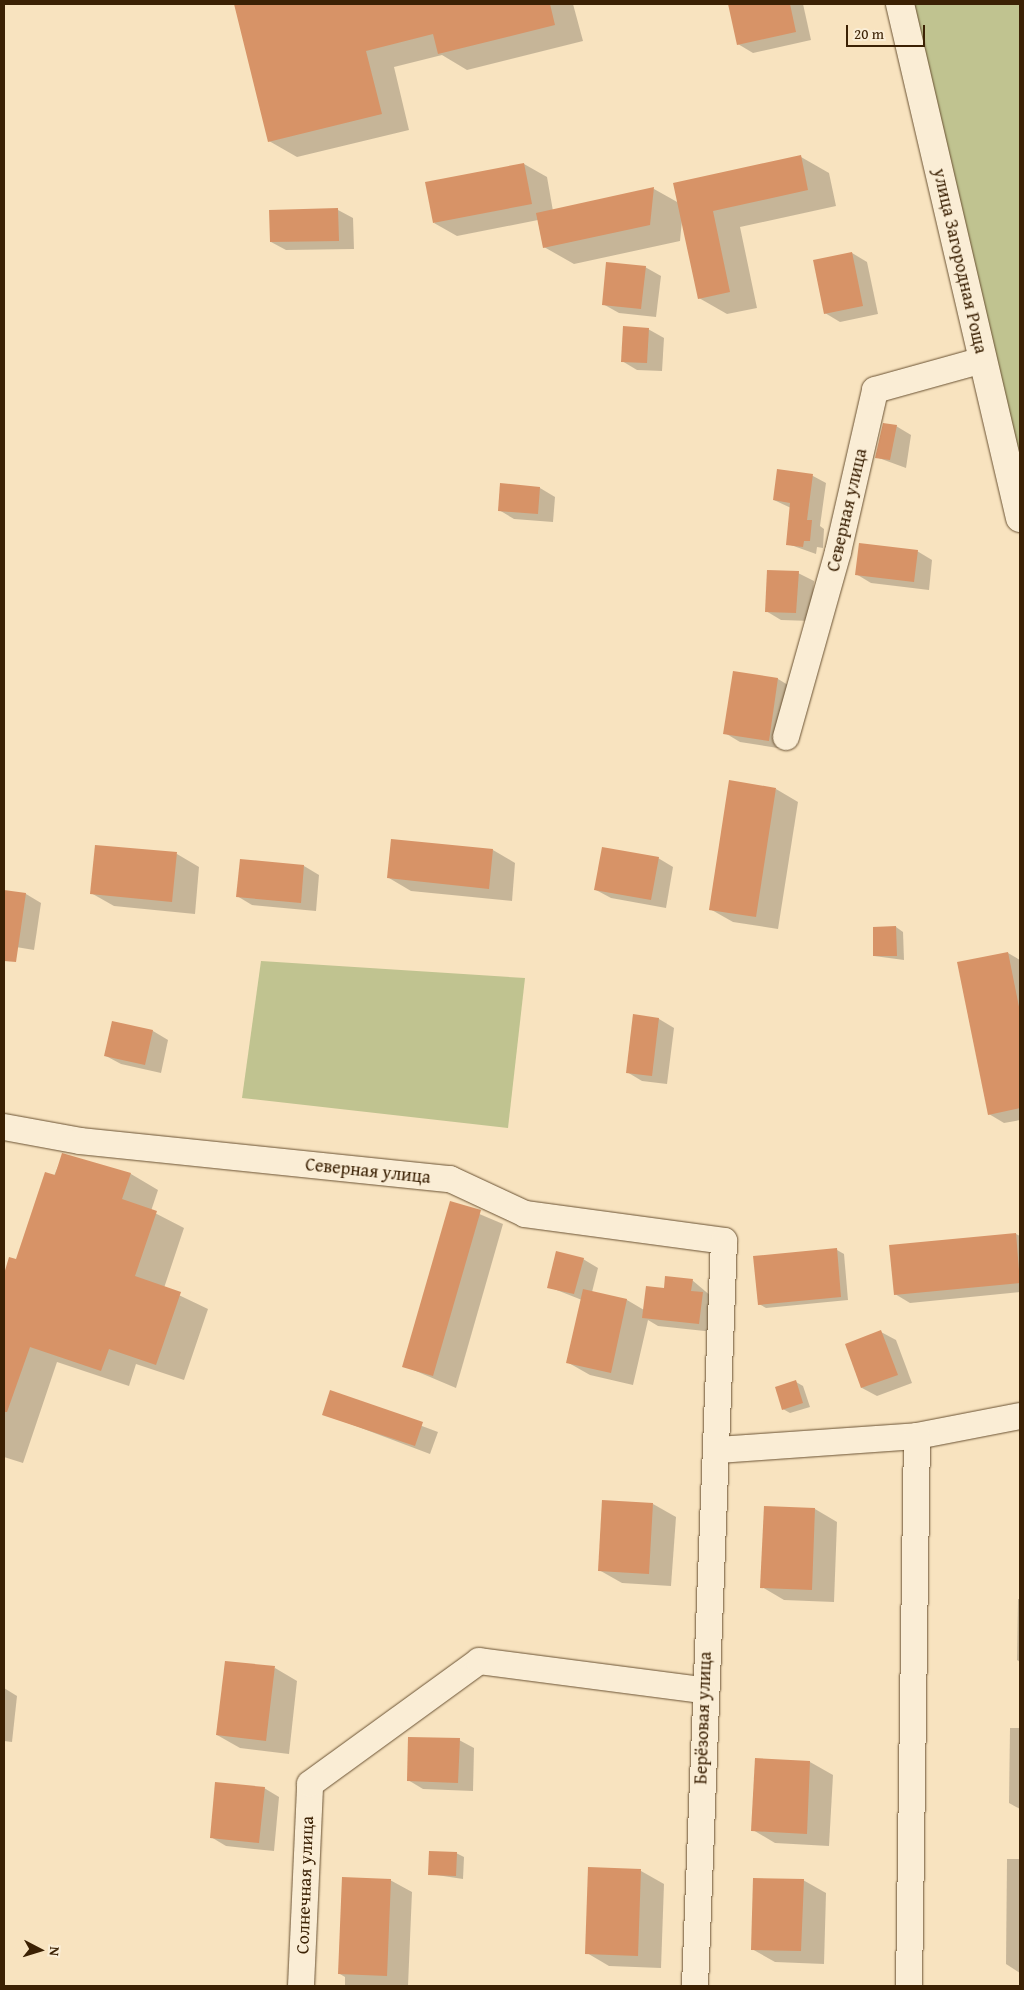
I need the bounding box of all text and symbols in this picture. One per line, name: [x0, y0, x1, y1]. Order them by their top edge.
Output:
scale bar: [849, 15, 928, 47]
text: 20 m: [854, 23, 884, 44]
street label: улица Загородная Роща: [928, 166, 992, 356]
street label: Северная улица: [822, 446, 872, 574]
street label: Северная улица: [304, 1154, 432, 1188]
street label: Берёзовая улица: [690, 1651, 716, 1785]
street label: Солнечная улица: [292, 1816, 318, 1954]
north arrow: [15, 1925, 65, 1975]
text: N: [45, 1946, 65, 1957]

